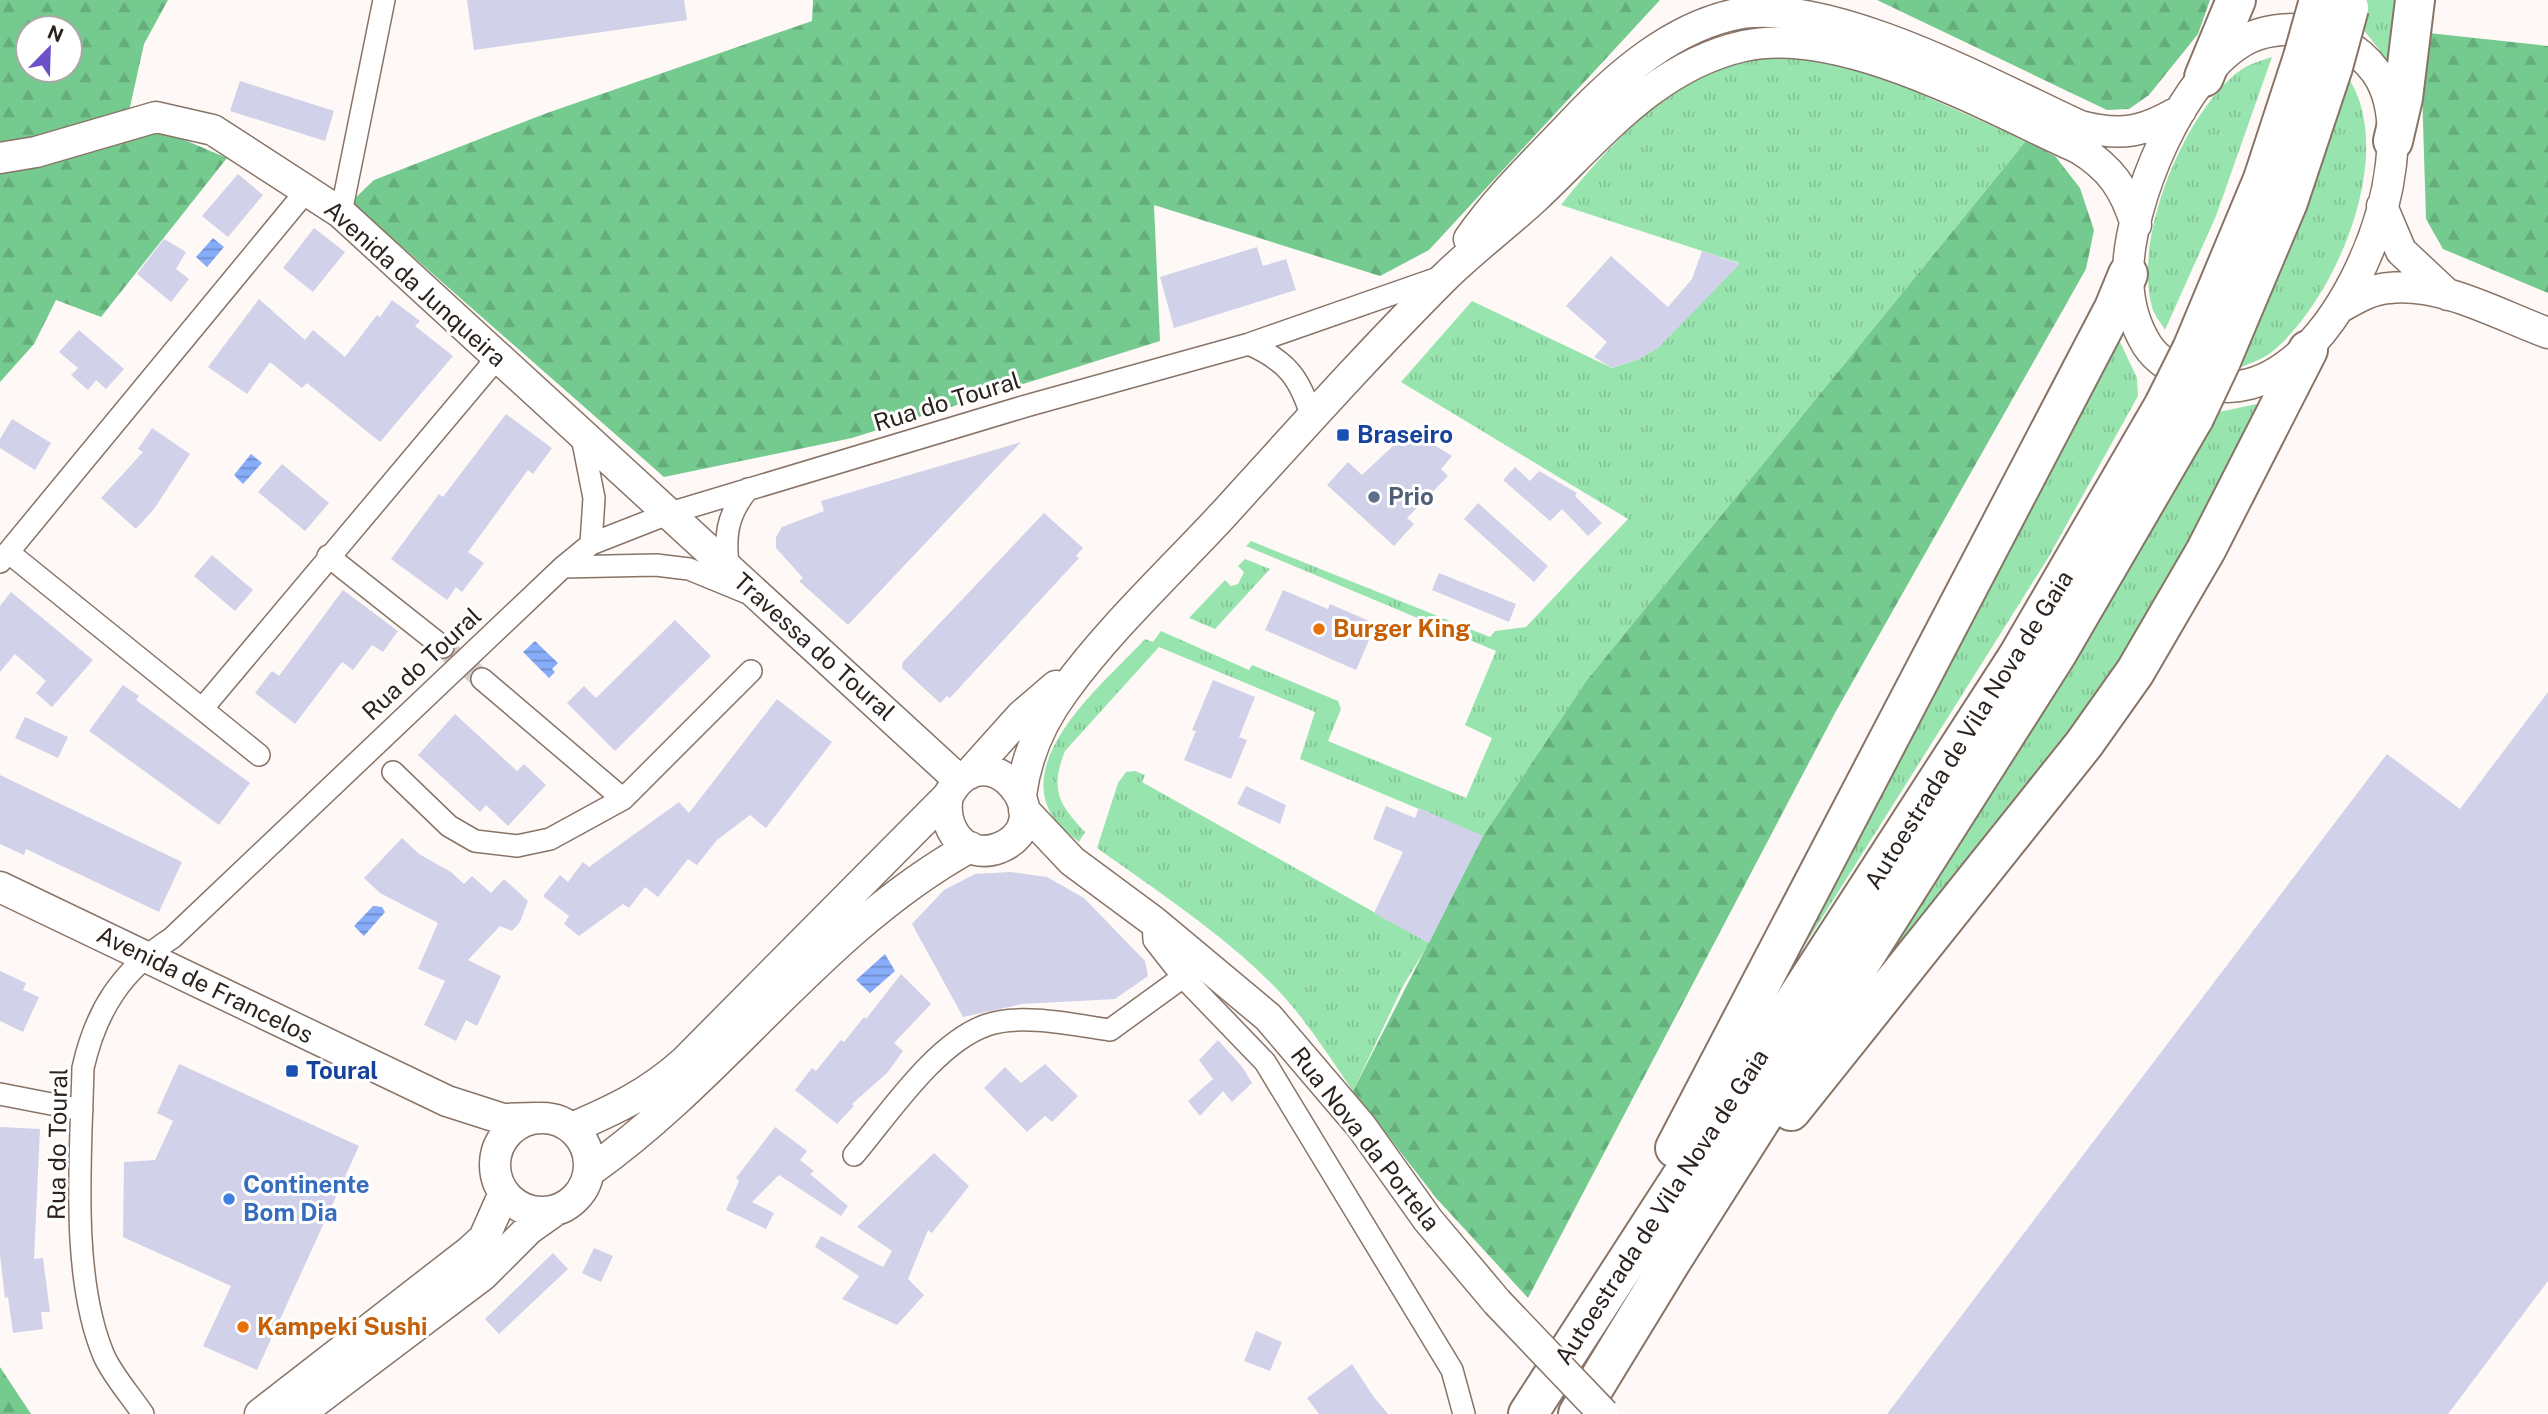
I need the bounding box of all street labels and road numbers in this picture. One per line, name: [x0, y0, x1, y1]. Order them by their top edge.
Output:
street label: Avenida da Junqueira: [319, 194, 512, 372]
street label: Rua do Toural: [870, 365, 1023, 437]
street label: Autoestrada de Vila Nova de Gaia: [1858, 565, 2078, 894]
street label: Travessa do Toural: [728, 567, 901, 726]
street label: Rua do Toural: [356, 601, 486, 725]
street label: Avenida de Francelos: [93, 920, 318, 1049]
street label: Rua Nova da Portela: [1285, 1041, 1446, 1236]
street label: Autoestrada de Vila Nova de Gaia: [1549, 1043, 1774, 1369]
street label: Rua do Toural: [42, 1068, 72, 1220]

